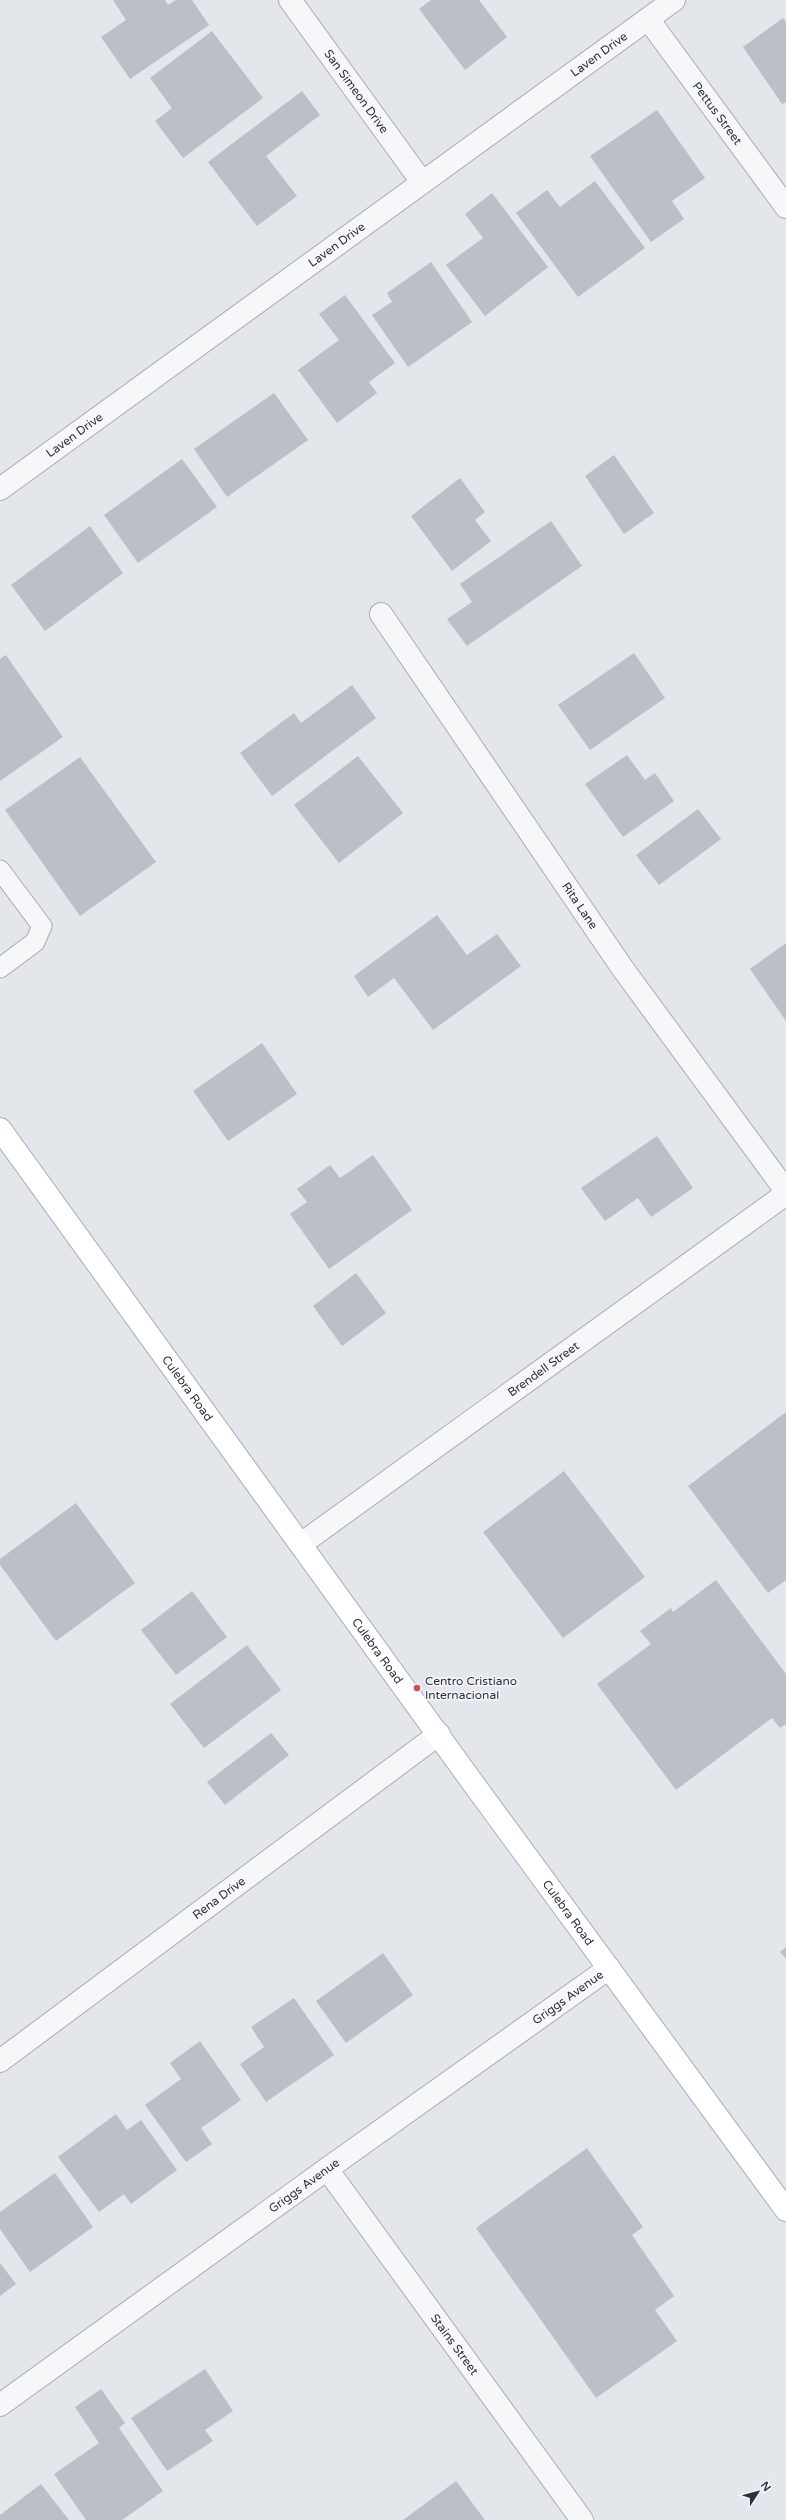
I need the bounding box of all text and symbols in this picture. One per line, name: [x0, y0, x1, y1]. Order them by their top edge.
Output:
street label: Laven Drive: [568, 29, 630, 80]
street label: San Simeon Drive: [321, 47, 391, 136]
street label: Pettus Street: [690, 79, 745, 148]
street label: Laven Drive: [306, 219, 368, 270]
street label: Laven Drive: [43, 410, 106, 460]
street label: Rita Lane: [559, 880, 601, 932]
street label: Brendell Street: [505, 1338, 582, 1399]
street label: Culebra Road: [159, 1353, 216, 1424]
street label: Culebra Road: [349, 1615, 406, 1686]
place label: Centro Cristiano Internacional: [425, 1674, 517, 1702]
marker: Centro Cristiano Internacional: [412, 1683, 422, 1693]
street label: Rena Drive: [190, 1874, 248, 1922]
street label: Culebra Road: [540, 1877, 597, 1948]
street label: Griggs Avenue: [530, 1967, 606, 2027]
street label: Griggs Avenue: [266, 2155, 342, 2216]
street label: Stains Street: [428, 2311, 482, 2378]
north arrow: [738, 2472, 778, 2512]
text: N: [758, 2479, 774, 2494]

